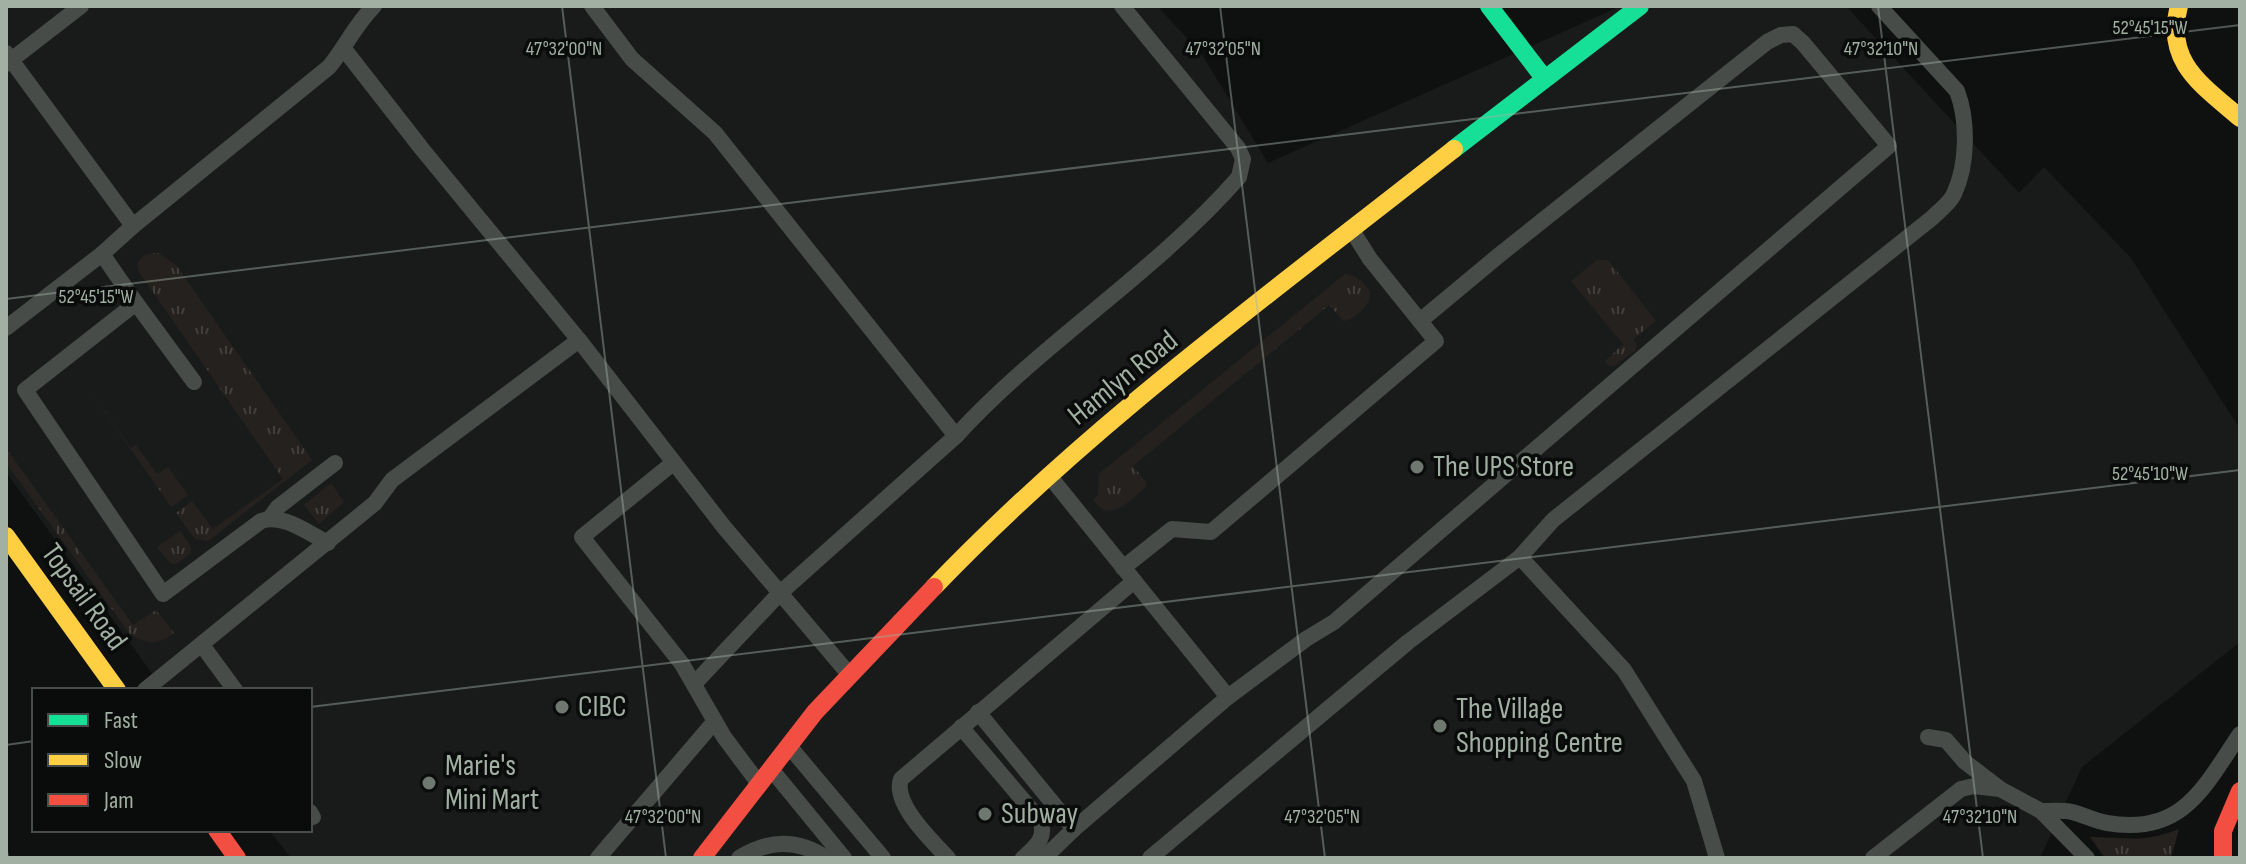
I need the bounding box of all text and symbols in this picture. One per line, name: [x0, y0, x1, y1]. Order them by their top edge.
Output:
text: 52°45'15"W: [2112, 16, 2188, 40]
text: 47°32'00"N: [526, 37, 602, 61]
text: 47°32'05"N: [1185, 37, 1261, 61]
text: 47°32'10"N: [1844, 37, 1918, 61]
text: 52°45'15"W: [58, 285, 134, 309]
street label: Hamlyn Road: [1061, 323, 1185, 433]
place label: The UPS Store: [1433, 449, 1574, 485]
marker: The UPS Store: [1408, 458, 1426, 476]
text: 52°45'10"W: [2112, 462, 2188, 486]
street label: Topsail Road: [33, 537, 135, 657]
legend: [32, 688, 312, 832]
place label: CIBC: [578, 689, 627, 725]
place label: The Village Shopping Centre: [1456, 691, 1623, 761]
marker: CIBC: [553, 698, 571, 716]
text: Fast: [104, 706, 138, 735]
marker: The Village Shopping Centre: [1431, 717, 1449, 735]
text: Slow: [104, 746, 142, 775]
place label: Marie's Mini Mart: [445, 748, 539, 818]
marker: Marie's Mini Mart: [420, 774, 438, 792]
text: Jam: [103, 786, 134, 815]
place label: Subway: [1001, 796, 1078, 832]
text: 47°32'00"N: [625, 805, 701, 829]
marker: Subway: [976, 805, 994, 823]
text: 47°32'05"N: [1284, 805, 1360, 829]
text: 47°32'10"N: [1943, 805, 2017, 829]

